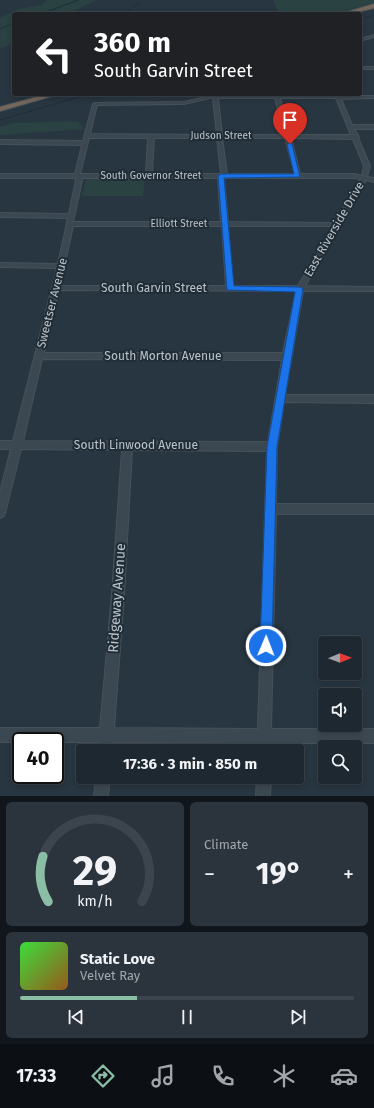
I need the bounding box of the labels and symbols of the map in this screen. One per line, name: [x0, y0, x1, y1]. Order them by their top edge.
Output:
pin: [273, 103, 307, 144]
street label: Judson Street: [191, 130, 252, 142]
street label: South Governor Street: [101, 170, 202, 182]
street label: East Riverside Drive: [301, 179, 367, 279]
street label: Elliott Street: [151, 218, 208, 230]
street label: Sweetser Avenue: [34, 257, 70, 349]
street label: South Garvin Street: [101, 281, 208, 295]
street label: South Morton Avenue: [104, 349, 222, 363]
street label: South Linwood Avenue: [74, 438, 198, 452]
street label: Ridgeway Avenue: [105, 543, 129, 653]
position arrow: [245, 625, 287, 667]
north arrow: [318, 636, 362, 680]
speed limit sign: 40: [12, 732, 64, 784]

